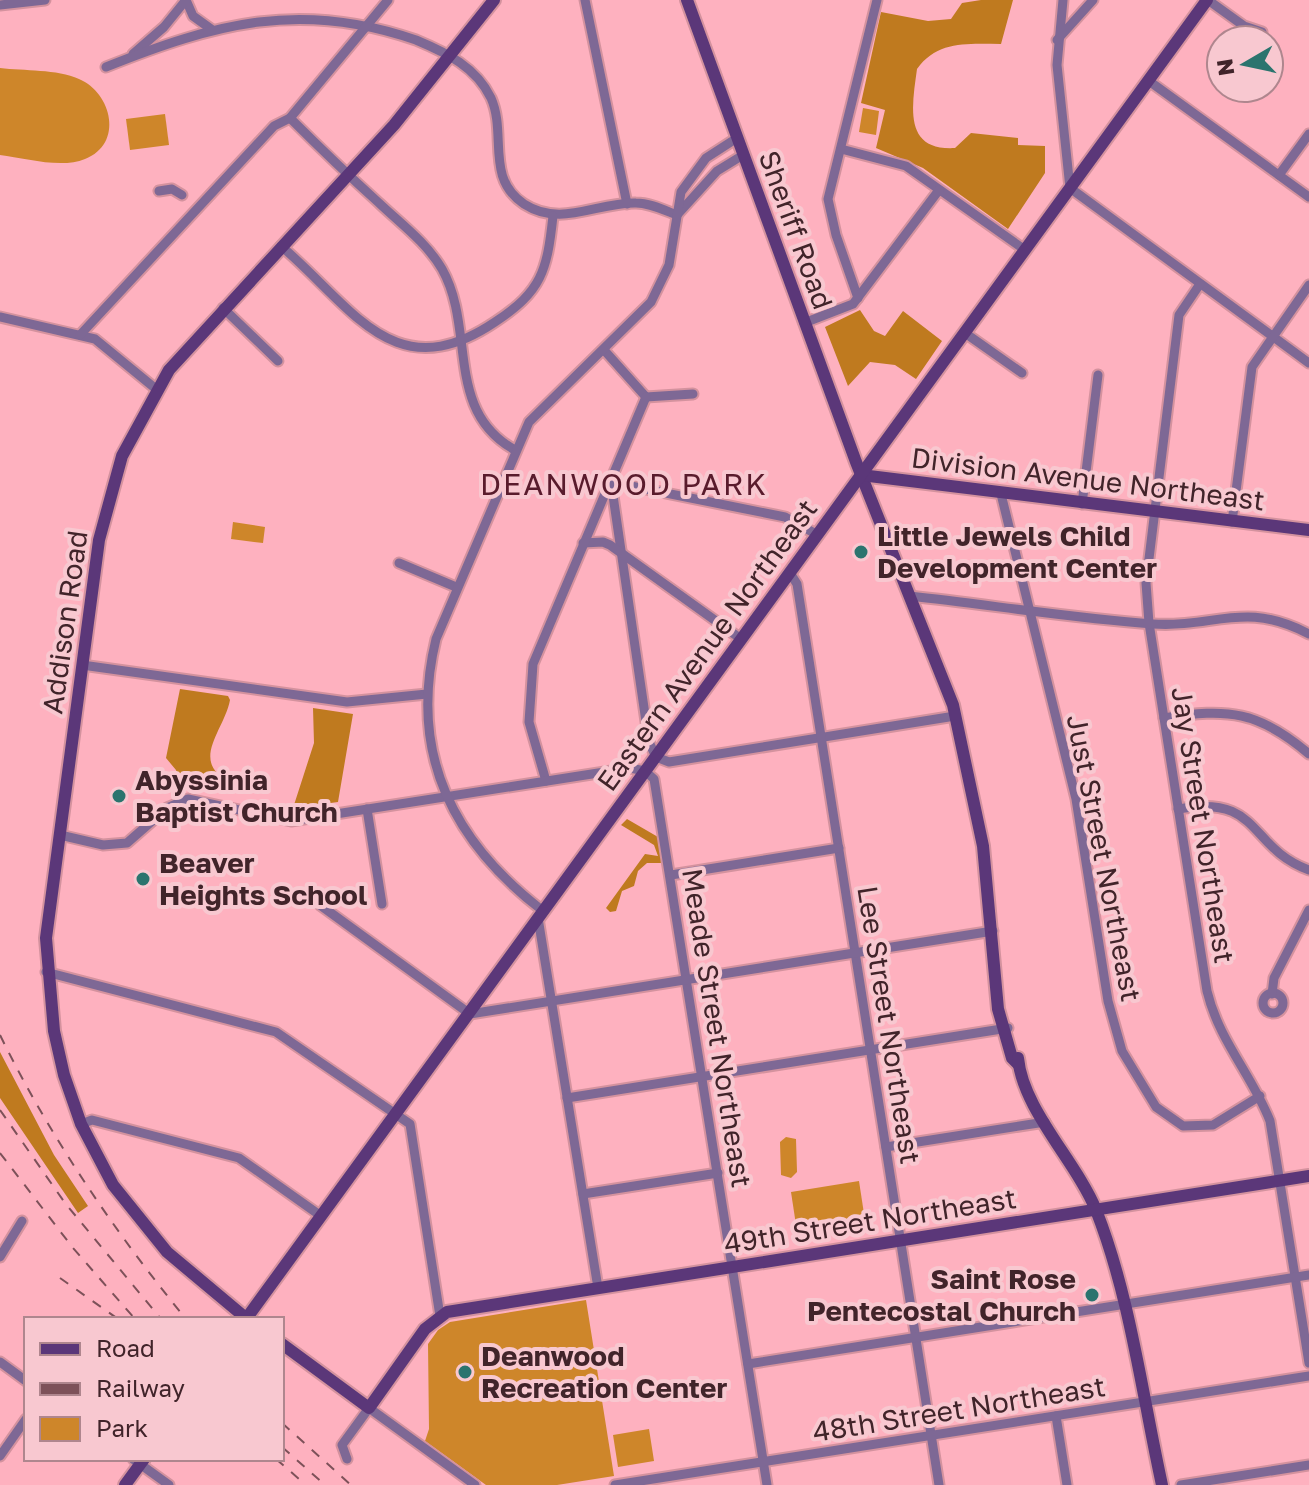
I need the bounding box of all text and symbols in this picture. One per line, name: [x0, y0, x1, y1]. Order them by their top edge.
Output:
north arrow: [1205, 24, 1285, 104]
text: N: [1210, 57, 1239, 78]
street label: Sheriff Road: [753, 146, 840, 314]
street label: Division Avenue Northeast: [910, 440, 1267, 517]
district label: DEANWOOD PARK: [480, 466, 768, 502]
street label: Eastern Avenue Northeast: [590, 493, 823, 797]
place label: Little Jewels Child Development Center: [877, 519, 1157, 584]
street label: Addison Road: [35, 528, 94, 716]
marker: Little Jewels Child Development Center: [852, 543, 870, 561]
street label: Jay Street Northeast: [1165, 684, 1242, 966]
street label: Just Street Northeast: [1060, 712, 1148, 1004]
place label: Abyssinia Baptist Church: [135, 763, 338, 828]
marker: Abyssinia Baptist Church: [110, 787, 128, 805]
place label: Beaver Heights School: [159, 846, 367, 911]
street label: Meade Street Northeast: [676, 866, 759, 1190]
marker: Beaver Heights School: [134, 870, 152, 888]
street label: Lee Street Northeast: [851, 884, 928, 1166]
street label: 49th Street Northeast: [721, 1181, 1018, 1260]
place label: Saint Rose Pentecostal Church: [807, 1262, 1076, 1327]
marker: Saint Rose Pentecostal Church: [1083, 1286, 1101, 1304]
legend: [24, 1317, 284, 1461]
text: Road: [96, 1333, 155, 1362]
place label: Deanwood Recreation Center: [481, 1339, 728, 1404]
marker: Deanwood Recreation Center: [456, 1363, 474, 1381]
street label: 48th Street Northeast: [810, 1369, 1107, 1448]
text: Railway: [96, 1373, 185, 1402]
text: Park: [96, 1413, 148, 1442]

